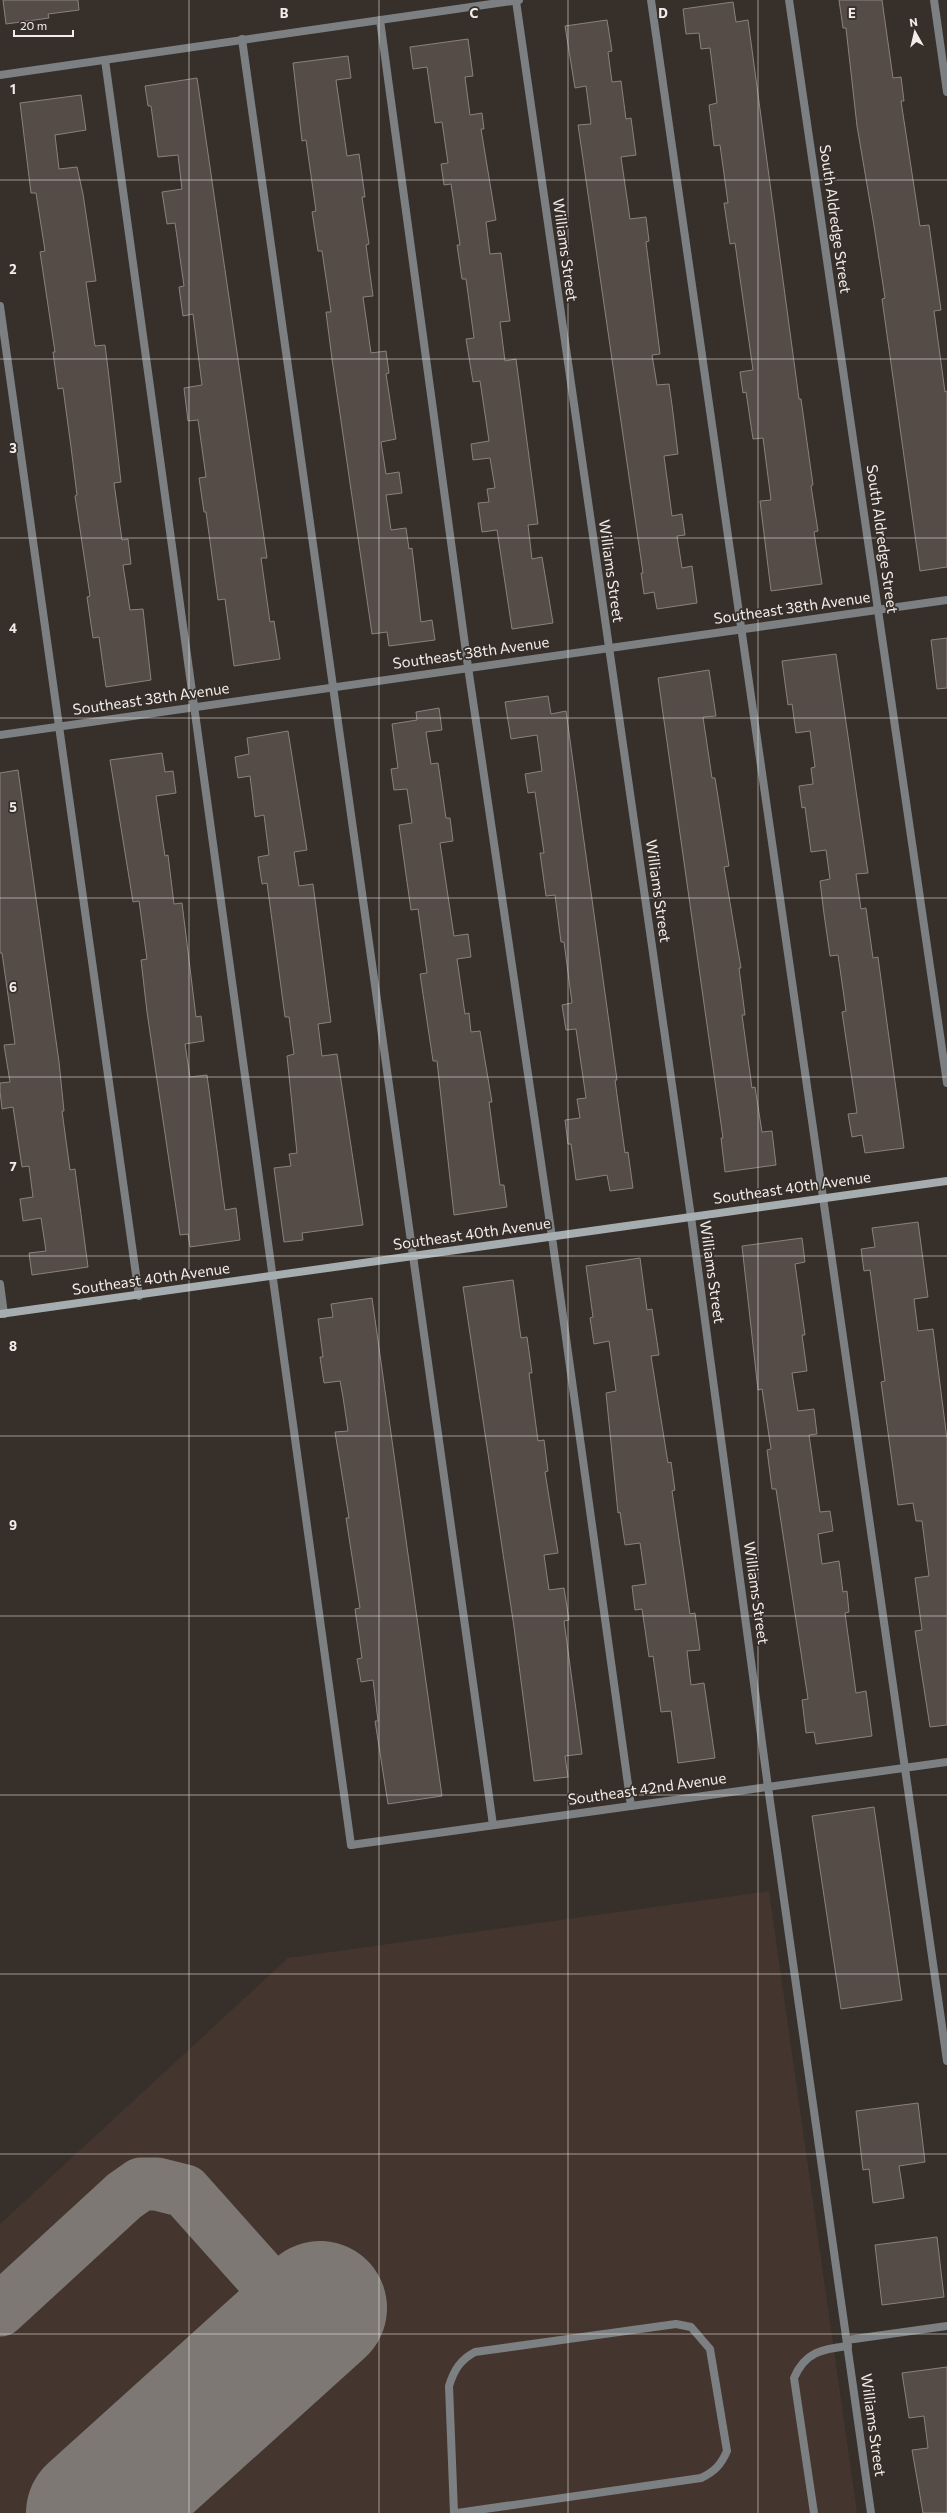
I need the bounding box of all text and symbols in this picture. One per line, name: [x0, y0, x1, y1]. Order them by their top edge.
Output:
text: B: [280, 5, 289, 21]
text: C: [470, 5, 479, 21]
text: D: [658, 5, 668, 21]
text: E: [848, 5, 856, 21]
scale bar: [14, 12, 73, 38]
north arrow: [895, 12, 935, 52]
text: N: [909, 15, 919, 29]
text: 20 m: [20, 18, 47, 32]
text: 1: [10, 81, 16, 97]
street label: South Aldredge Street: [817, 143, 855, 294]
street label: Williams Street: [550, 197, 582, 302]
text: 2: [9, 261, 17, 277]
text: 3: [9, 440, 17, 456]
street label: South Aldredge Street: [864, 463, 902, 614]
street label: Williams Street: [596, 518, 628, 623]
street label: Southeast 38th Avenue: [713, 587, 871, 627]
text: 4: [9, 620, 17, 636]
street label: Southeast 38th Avenue: [392, 632, 550, 672]
street label: Southeast 38th Avenue: [72, 678, 230, 718]
text: 5: [9, 799, 17, 815]
street label: Williams Street: [643, 838, 675, 943]
text: 6: [9, 979, 17, 995]
text: 7: [9, 1158, 17, 1174]
street label: Southeast 40th Avenue: [712, 1167, 872, 1207]
street label: Southeast 40th Avenue: [392, 1213, 552, 1253]
street label: Williams Street: [697, 1219, 729, 1324]
street label: Southeast 40th Avenue: [71, 1258, 231, 1298]
text: 8: [9, 1338, 17, 1354]
text: 9: [9, 1517, 17, 1533]
street label: Williams Street: [741, 1540, 773, 1645]
street label: Southeast 42nd Avenue: [567, 1768, 727, 1808]
street label: Williams Street: [858, 2372, 890, 2477]

